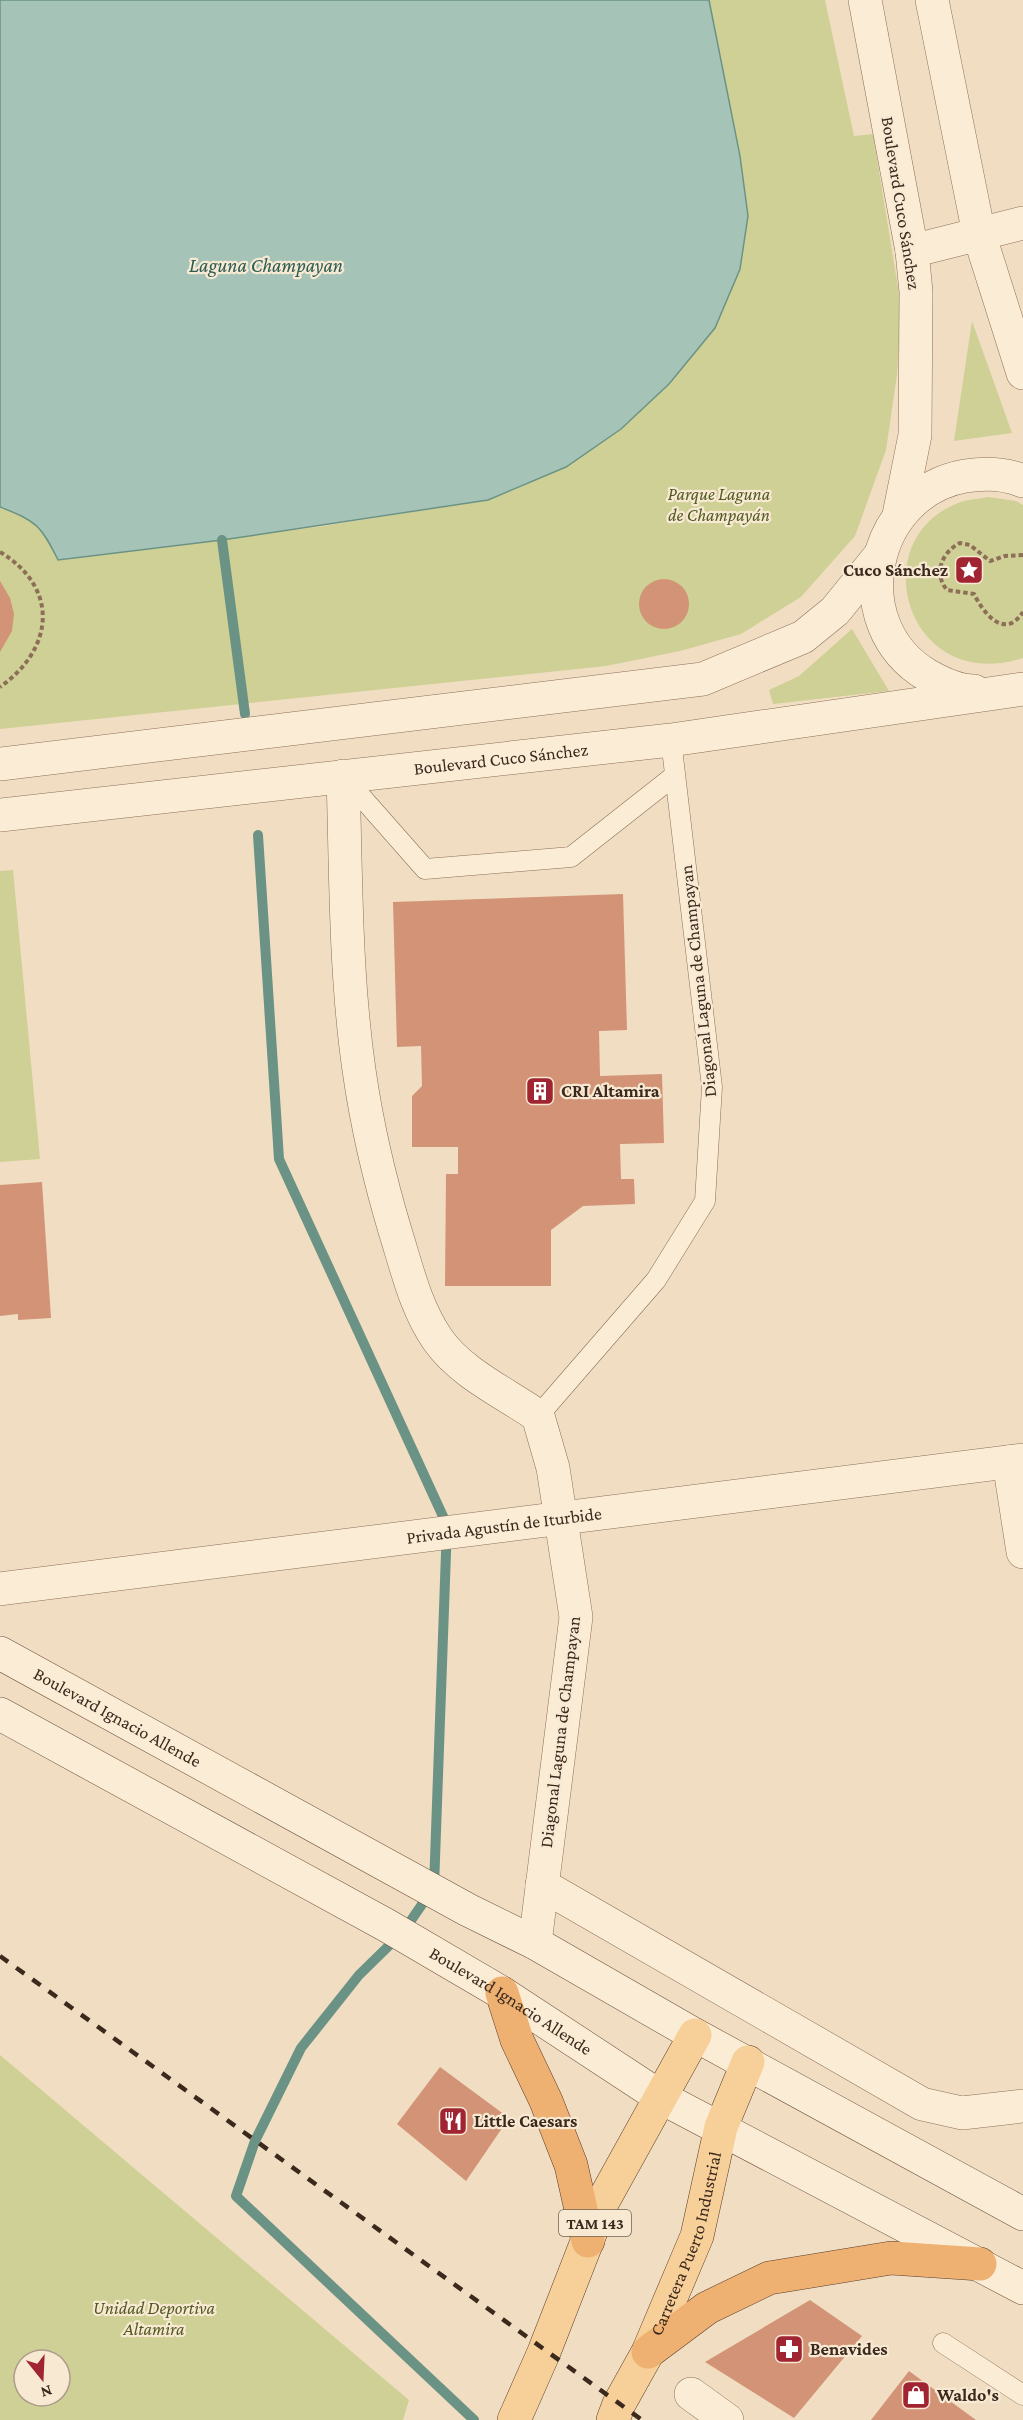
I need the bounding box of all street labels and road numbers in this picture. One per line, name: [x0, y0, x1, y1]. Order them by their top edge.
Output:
street label: Boulevard Cuco Sánchez: [877, 115, 925, 291]
street label: Boulevard Cuco Sánchez: [413, 739, 589, 779]
street label: Diagonal Laguna de Champayan: [676, 864, 720, 1098]
street label: Privada Agustín de Iturbide: [405, 1503, 603, 1548]
street label: Diagonal Laguna de Champayan: [536, 1615, 584, 1849]
street label: Boulevard Ignacio Allende: [30, 1664, 205, 1771]
street label: Boulevard Ignacio Allende: [426, 1943, 596, 2059]
street label: Carretera Puerto Industrial: [646, 2150, 725, 2339]
road number: TAM 143: [559, 2210, 631, 2236]

